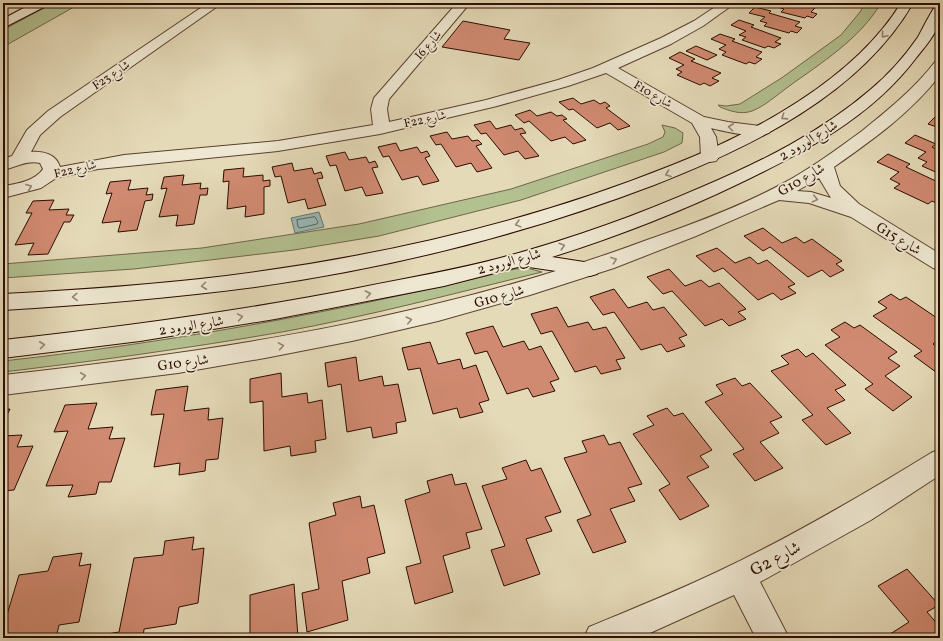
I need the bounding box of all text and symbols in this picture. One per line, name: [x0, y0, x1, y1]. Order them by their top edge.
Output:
street label: I6 شارع: [412, 28, 447, 65]
one-way arrow: [882, 30, 889, 37]
street label: F23 شارع: [90, 57, 135, 96]
street label: F10 شارع: [629, 77, 675, 114]
street label: F22 شارع: [403, 108, 448, 134]
one-way arrow: [781, 112, 788, 120]
street label: شارع الورود 2: [776, 116, 842, 167]
one-way arrow: [728, 123, 734, 132]
street label: F22 شارع: [53, 157, 99, 185]
street label: G10 شارع: [775, 159, 829, 202]
one-way arrow: [664, 169, 671, 177]
one-way arrow: [26, 183, 33, 191]
one-way arrow: [812, 195, 818, 203]
street label: G15 شارع: [872, 218, 924, 261]
one-way arrow: [515, 219, 522, 228]
one-way arrow: [558, 242, 565, 250]
street label: شارع الورود 2: [475, 245, 544, 281]
one-way arrow: [610, 257, 617, 265]
one-way arrow: [201, 281, 207, 290]
street label: G10 شارع: [472, 281, 527, 315]
one-way arrow: [365, 290, 371, 299]
one-way arrow: [72, 293, 78, 302]
street label: شارع الورود 2: [158, 312, 225, 342]
one-way arrow: [237, 314, 243, 322]
one-way arrow: [405, 316, 412, 324]
one-way arrow: [39, 341, 45, 350]
one-way arrow: [278, 342, 284, 351]
street label: G10 شارع: [157, 351, 210, 377]
one-way arrow: [80, 372, 87, 381]
street label: G2 شارع: [746, 536, 806, 583]

